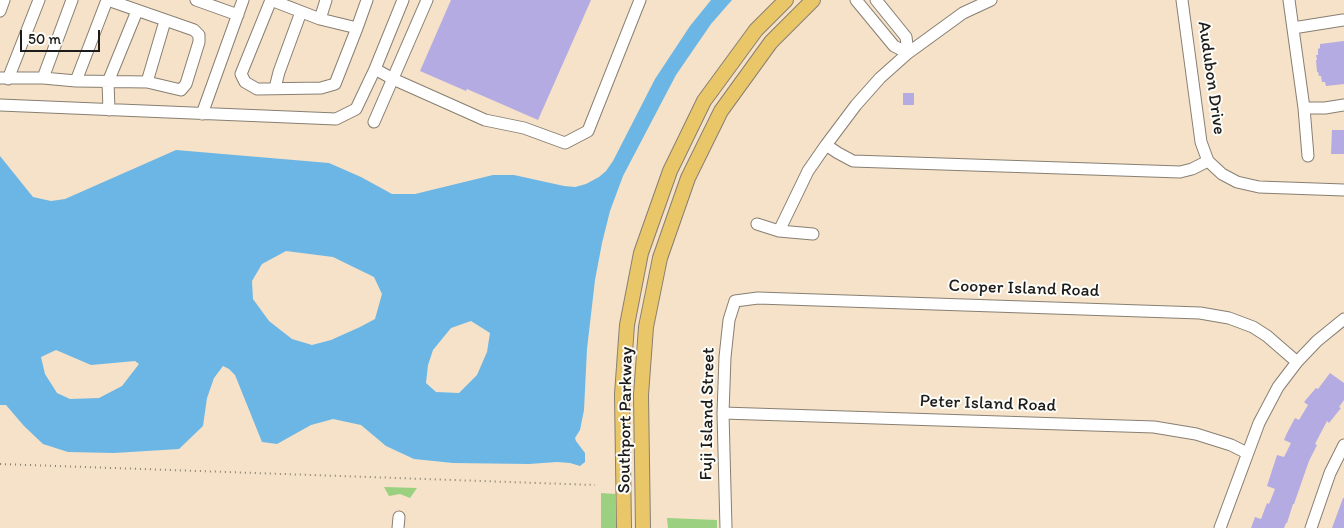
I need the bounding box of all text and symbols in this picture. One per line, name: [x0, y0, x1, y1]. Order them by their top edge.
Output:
scale bar: [22, 20, 102, 52]
street label: Audubon Drive: [1192, 20, 1230, 136]
text: 50 m: [28, 30, 61, 48]
street label: Cooper Island Road: [948, 276, 1100, 302]
street label: Southport Parkway: [614, 346, 638, 494]
street label: Fuji Island Street: [696, 347, 720, 481]
street label: Peter Island Road: [919, 391, 1057, 417]

